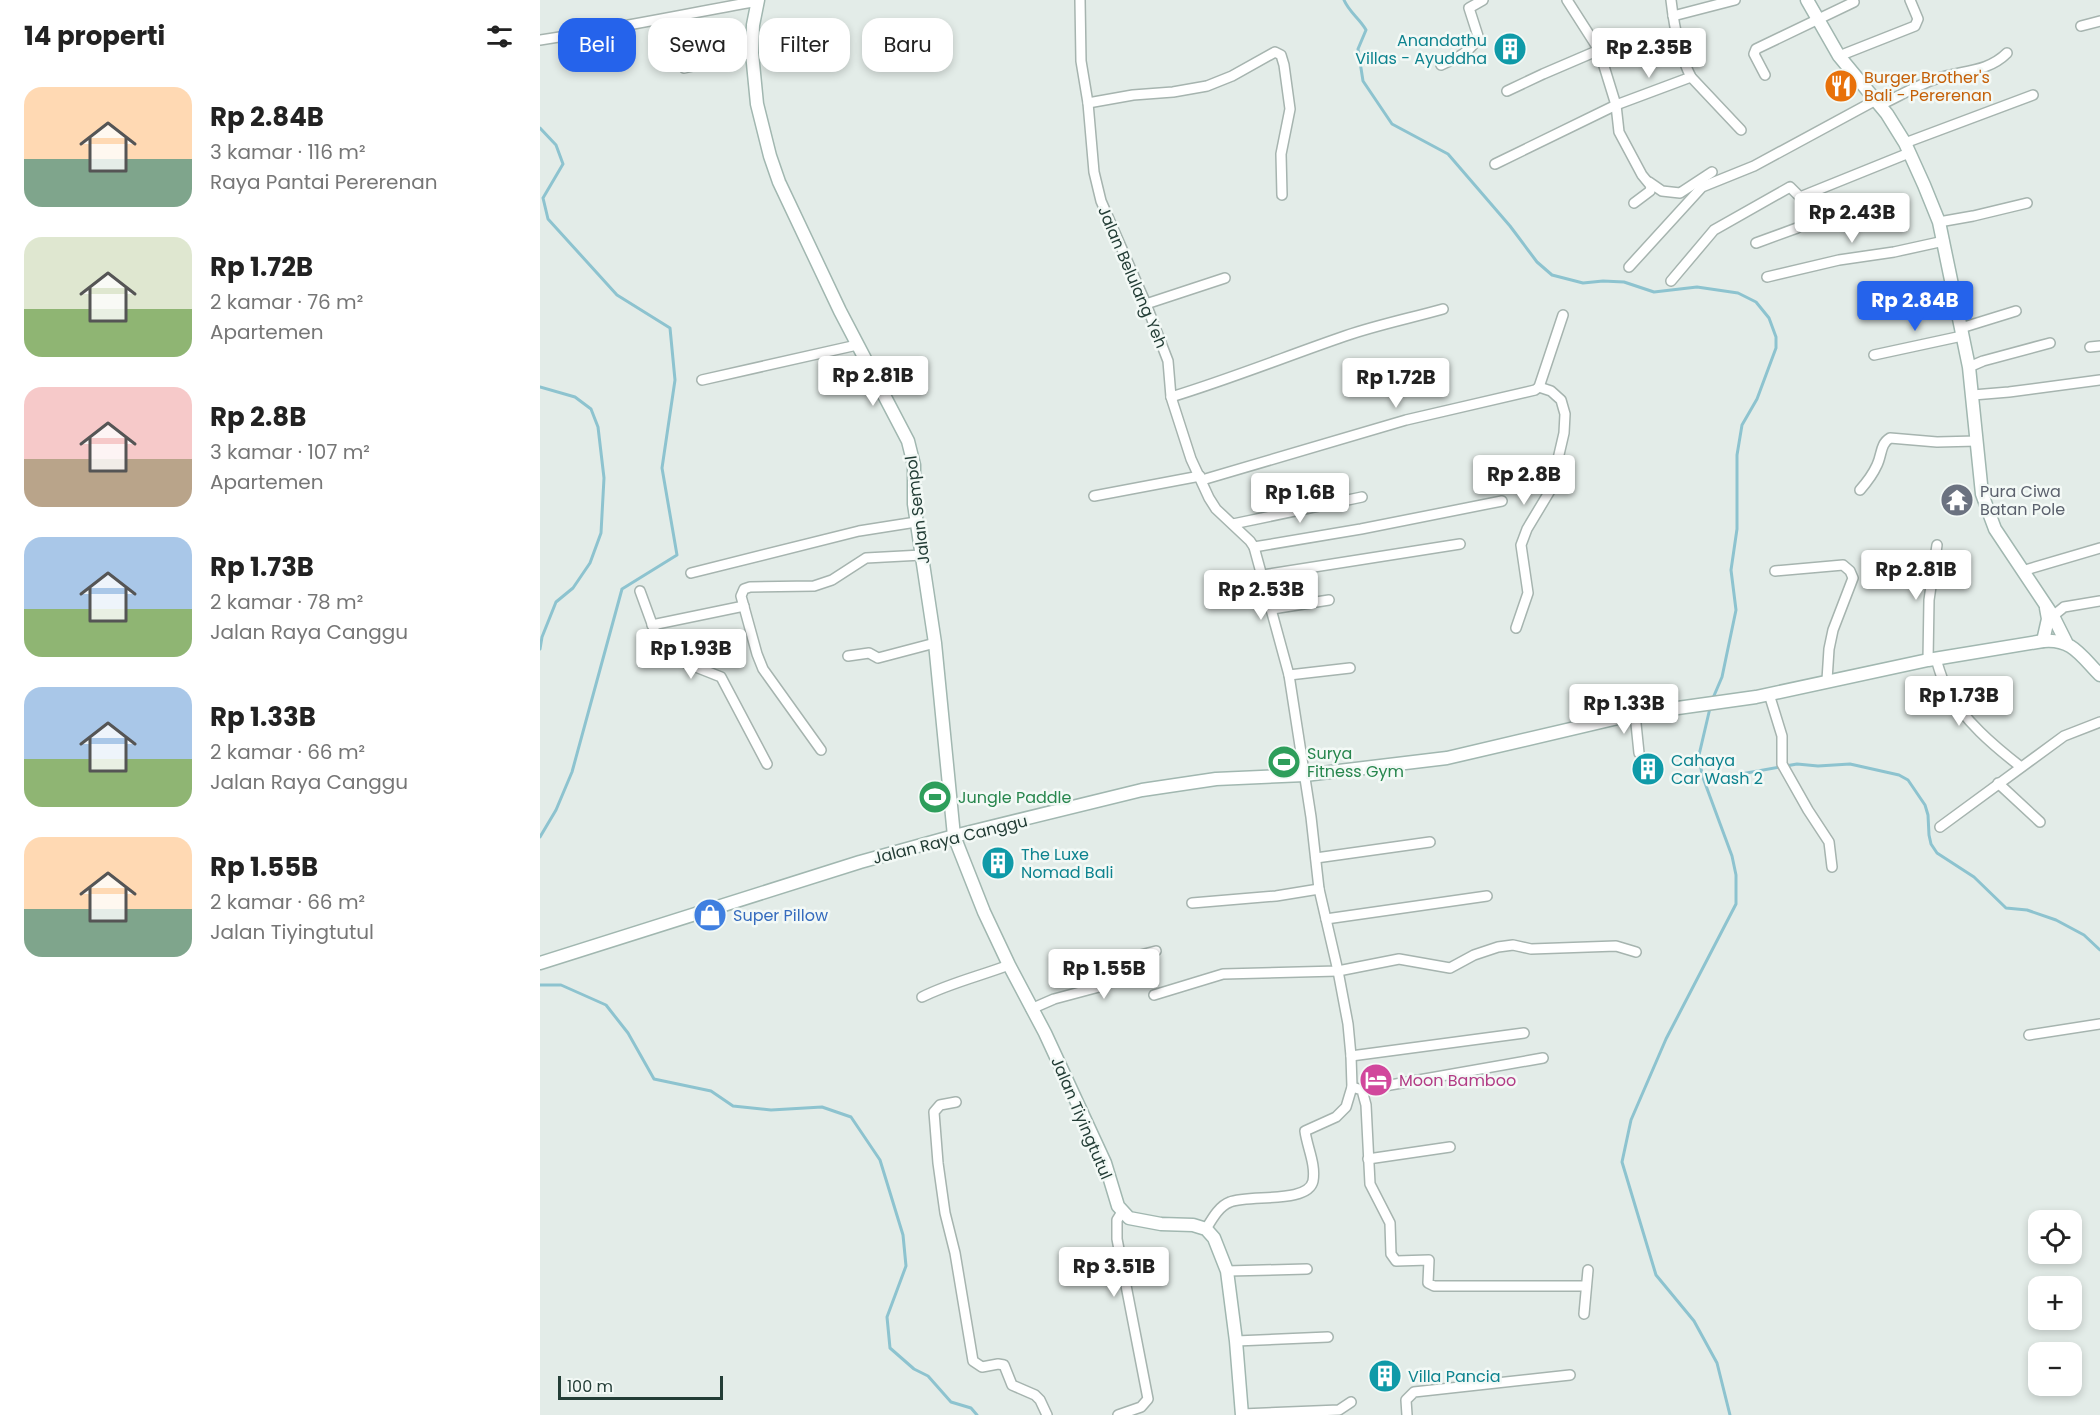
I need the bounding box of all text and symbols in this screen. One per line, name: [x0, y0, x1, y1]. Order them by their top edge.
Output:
text: 14 properti: [24, 18, 165, 54]
chip: Beli: [558, 18, 636, 72]
chip: Sewa: [648, 18, 747, 72]
chip: Filter: [759, 18, 850, 72]
chip: Baru: [862, 18, 953, 72]
icon: filters: [483, 20, 516, 53]
pin: Rp 2.35B: [1587, 28, 1711, 79]
place label: Anandathu Villas - Ayuddha: [1355, 29, 1487, 70]
building icon: Anandathu Villas - Ayuddha: [1492, 31, 1528, 67]
text: Rp 2.35B: [1606, 33, 1692, 61]
place label: Burger Brother's Bali - Pererenan: [1864, 66, 1992, 107]
restaurant icon: Burger Brother's Bali - Pererenan: [1823, 68, 1859, 104]
text: Rp 2.84B: [210, 99, 324, 135]
icon: home: [72, 111, 144, 183]
text: 3 kamar · 116 m²: [210, 138, 365, 166]
text: Raya Pantai Pererenan: [210, 168, 438, 196]
pin: Rp 2.43B: [1790, 193, 1914, 244]
text: Rp 2.43B: [1809, 198, 1895, 226]
street label: Jalan Belulang Yeh: [1092, 203, 1173, 352]
text: Rp 1.72B: [210, 249, 313, 285]
icon: home: [72, 261, 144, 333]
pin: Rp 2.84B: [1853, 281, 1977, 332]
text: Rp 2.84B: [1871, 286, 1959, 314]
text: 2 kamar · 76 m²: [210, 288, 363, 316]
text: Apartemen: [210, 318, 323, 346]
pin: Rp 2.81B: [811, 356, 935, 407]
pin: Rp 1.72B: [1334, 358, 1458, 409]
text: Rp 2.81B: [832, 361, 914, 389]
text: Rp 1.72B: [1356, 363, 1436, 391]
text: Rp 2.8B: [210, 399, 306, 435]
icon: home: [72, 411, 144, 483]
text: 3 kamar · 107 m²: [210, 438, 370, 466]
street label: Jalan Sempol: [899, 454, 936, 566]
pin: Rp 2.8B: [1469, 455, 1579, 506]
text: Rp 2.8B: [1487, 460, 1561, 488]
text: Apartemen: [210, 468, 323, 496]
pin: Rp 1.6B: [1245, 473, 1355, 524]
text: Rp 1.6B: [1265, 478, 1335, 506]
place label: Pura Ciwa Batan Pole: [1980, 480, 2065, 521]
temple icon: Pura Ciwa Batan Pole: [1939, 482, 1975, 518]
text: Rp 1.73B: [210, 549, 314, 585]
pin: Rp 2.81B: [1854, 550, 1978, 601]
text: Rp 2.81B: [1875, 555, 1957, 583]
icon: home: [72, 561, 144, 633]
pin: Rp 2.53B: [1199, 570, 1323, 621]
text: Rp 2.53B: [1218, 575, 1304, 603]
text: 2 kamar · 78 m²: [210, 588, 363, 616]
text: Jalan Raya Canggu: [210, 618, 408, 646]
pin: Rp 1.93B: [629, 629, 753, 680]
text: Rp 1.93B: [650, 634, 732, 662]
pin: Rp 1.73B: [1897, 676, 2021, 727]
text: Rp 1.73B: [1919, 681, 1999, 709]
pin: Rp 1.33B: [1562, 684, 1686, 735]
text: Rp 1.33B: [1583, 689, 1665, 717]
text: Rp 1.33B: [210, 699, 316, 735]
icon: home: [72, 711, 144, 783]
text: 2 kamar · 66 m²: [210, 738, 365, 766]
place label: Surya Fitness Gym: [1307, 742, 1404, 783]
sports icon: Surya Fitness Gym: [1266, 744, 1302, 780]
place label: Cahaya Car Wash 2: [1671, 749, 1763, 790]
building icon: Cahaya Car Wash 2: [1630, 751, 1666, 787]
text: Jalan Raya Canggu: [210, 768, 408, 796]
sports icon: Jungle Paddle: [917, 779, 953, 815]
place label: Jungle Paddle: [958, 786, 1072, 809]
street label: Jalan Raya Canggu: [870, 809, 1030, 870]
place label: The Luxe Nomad Bali: [1021, 843, 1113, 884]
building icon: The Luxe Nomad Bali: [980, 845, 1016, 881]
text: Rp 1.55B: [210, 849, 318, 885]
icon: home: [72, 861, 144, 933]
text: 2 kamar · 66 m²: [210, 888, 365, 916]
shop icon: Super Pillow: [692, 897, 728, 933]
place label: Super Pillow: [733, 904, 828, 927]
text: Jalan Tiyingtutul: [210, 918, 374, 946]
pin: Rp 1.55B: [1042, 949, 1166, 1000]
text: Rp 1.55B: [1062, 954, 1146, 982]
street label: Jalan Tiyingtutul: [1045, 1053, 1118, 1183]
hotel icon: Moon Bamboo: [1358, 1062, 1394, 1098]
place label: Moon Bamboo: [1399, 1069, 1516, 1092]
map controls: [2028, 1210, 2082, 1396]
button: locate: [2028, 1210, 2082, 1264]
pin: Rp 3.51B: [1052, 1247, 1176, 1298]
text: Rp 3.51B: [1073, 1252, 1155, 1280]
button: +: [2028, 1276, 2082, 1330]
button: −: [2028, 1342, 2082, 1396]
building icon: Villa Pancia: [1367, 1358, 1403, 1394]
place label: Villa Pancia: [1408, 1365, 1501, 1388]
scale bar: [558, 1373, 723, 1400]
text: 100 m: [567, 1375, 613, 1398]

